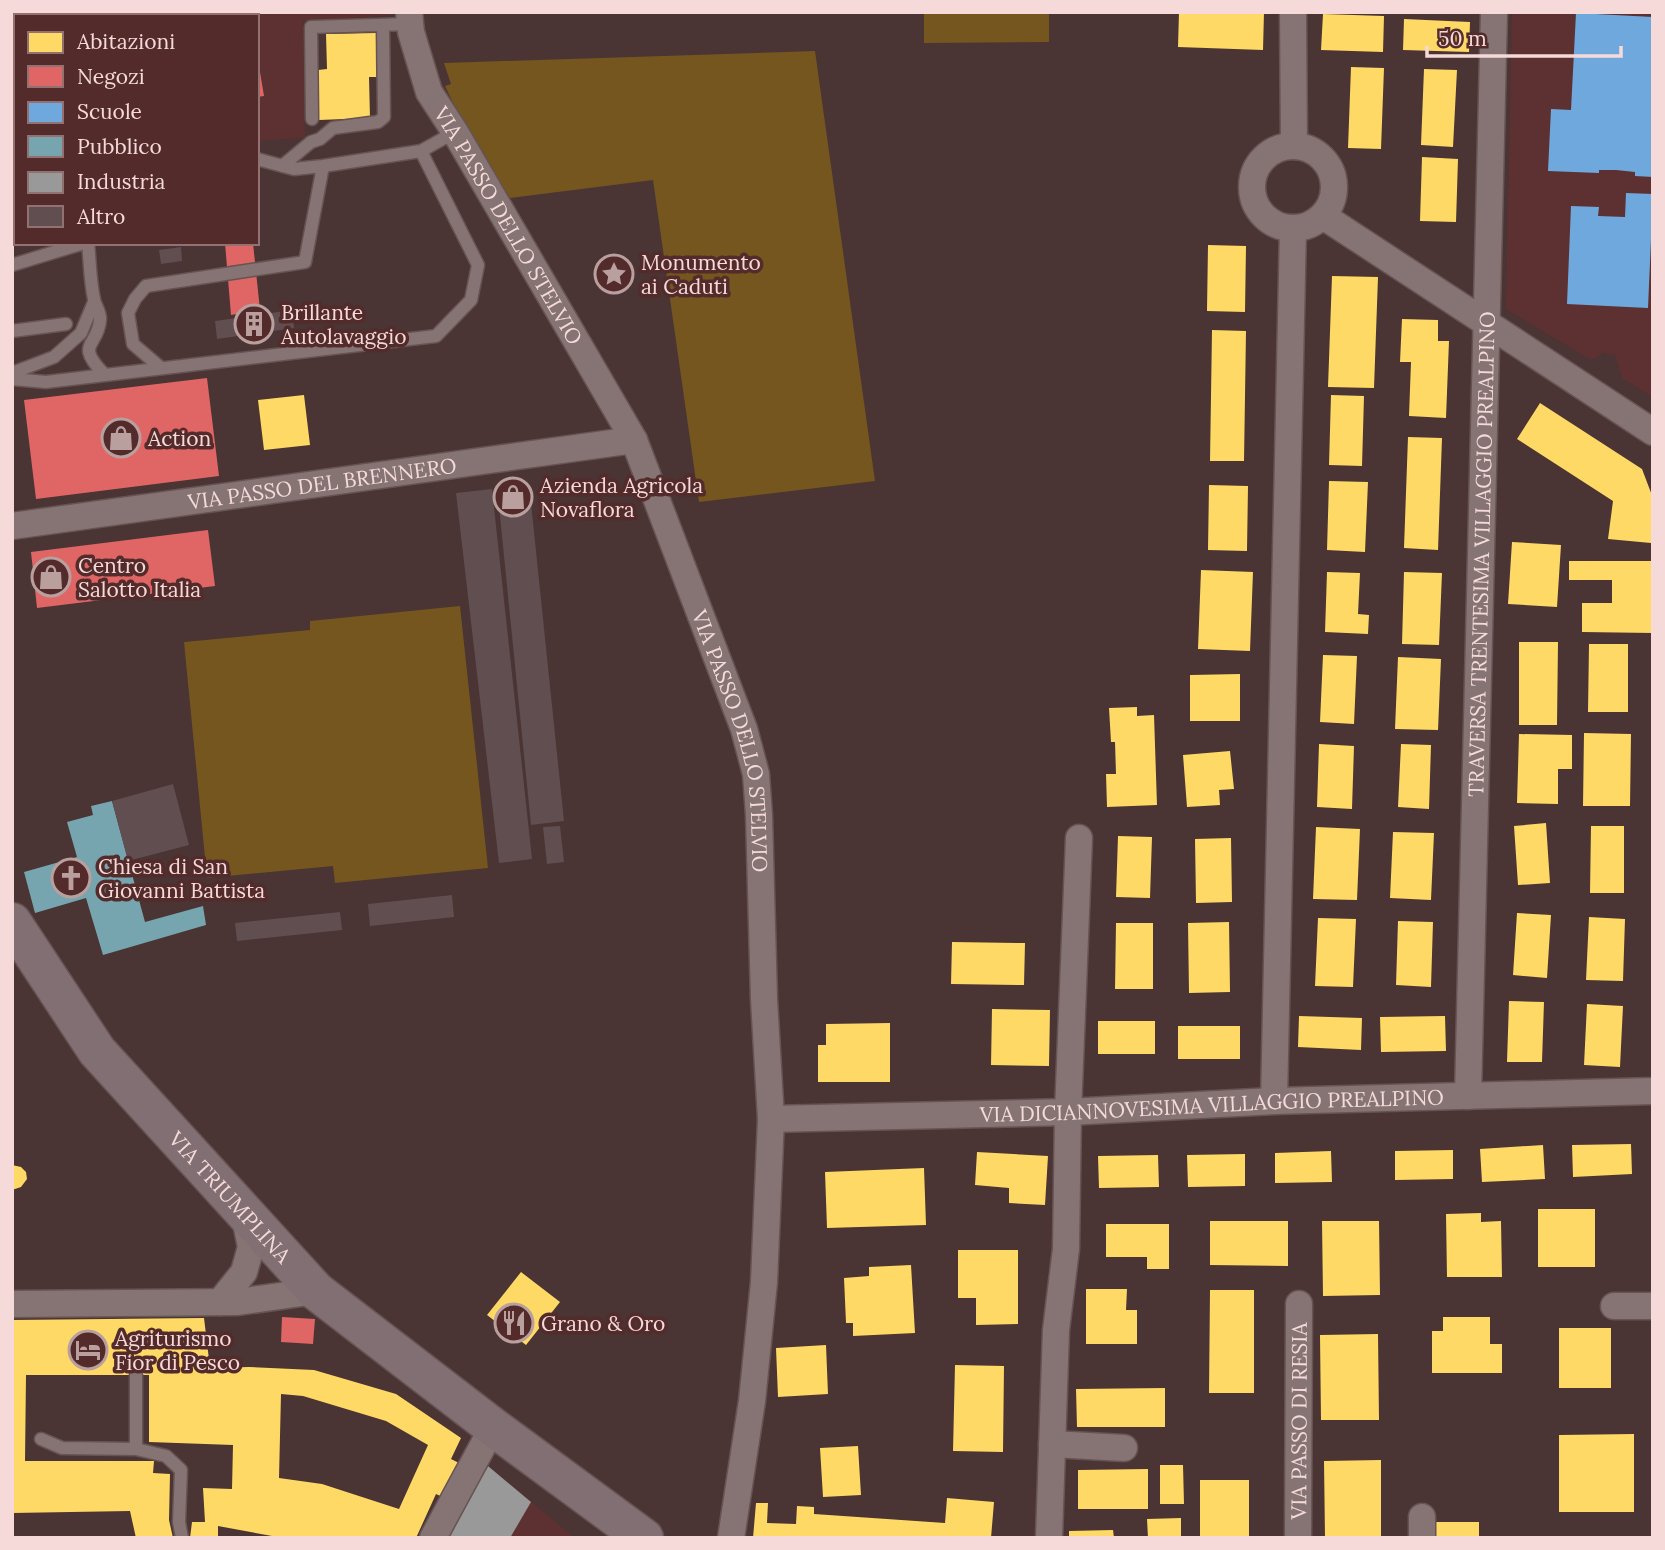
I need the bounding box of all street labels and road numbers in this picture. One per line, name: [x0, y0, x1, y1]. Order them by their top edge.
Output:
street label: VIA PASSO DELLO STELVIO: [428, 100, 589, 349]
street label: TRAVERSA TRENTESIMA VILLAGGIO PREALPINO: [1462, 311, 1500, 797]
street label: VIA PASSO DEL BRENNERO: [185, 451, 458, 515]
street label: VIA PASSO DELLO STELVIO: [686, 605, 774, 873]
street label: VIA DICIANNOVESIMA VILLAGGIO PREALPINO: [978, 1083, 1444, 1128]
street label: VIA TRIUMPLINA: [162, 1125, 298, 1269]
street label: VIA PASSO DI RESIA: [1285, 1322, 1312, 1521]

